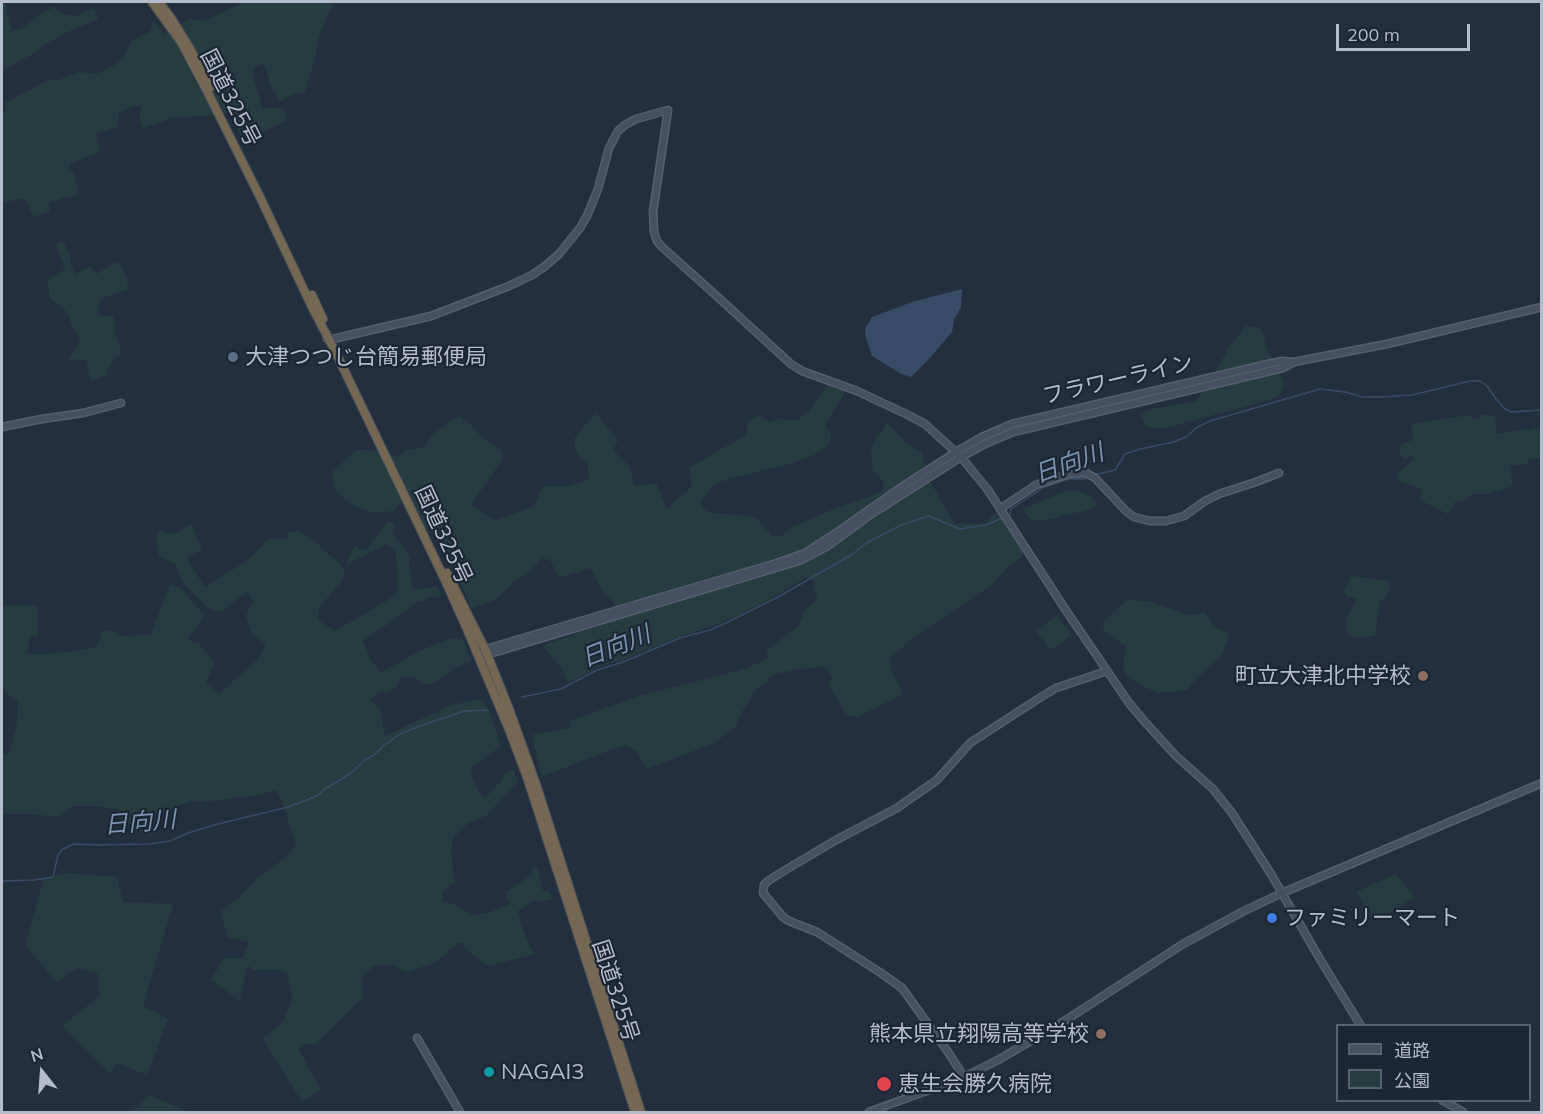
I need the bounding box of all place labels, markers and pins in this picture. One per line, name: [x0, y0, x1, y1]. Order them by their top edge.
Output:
place label: 大津つつじ台簡易郵便局: [245, 344, 487, 370]
marker: 大津つつじ台簡易郵便局: [226, 350, 240, 364]
place label: 町立大津北中学校: [1235, 663, 1411, 689]
marker: 町立大津北中学校: [1416, 669, 1430, 683]
place label: ファミリーマート: [1284, 905, 1460, 931]
marker: ファミリーマート: [1265, 911, 1279, 925]
place label: 熊本県立翔陽高等学校: [869, 1021, 1089, 1047]
marker: 熊本県立翔陽高等学校: [1094, 1027, 1108, 1041]
place label: NAGAI3: [501, 1059, 584, 1085]
marker: NAGAI3: [482, 1065, 496, 1079]
place label: 恵生会勝久病院: [898, 1071, 1052, 1097]
marker: 恵生会勝久病院: [875, 1075, 893, 1093]

